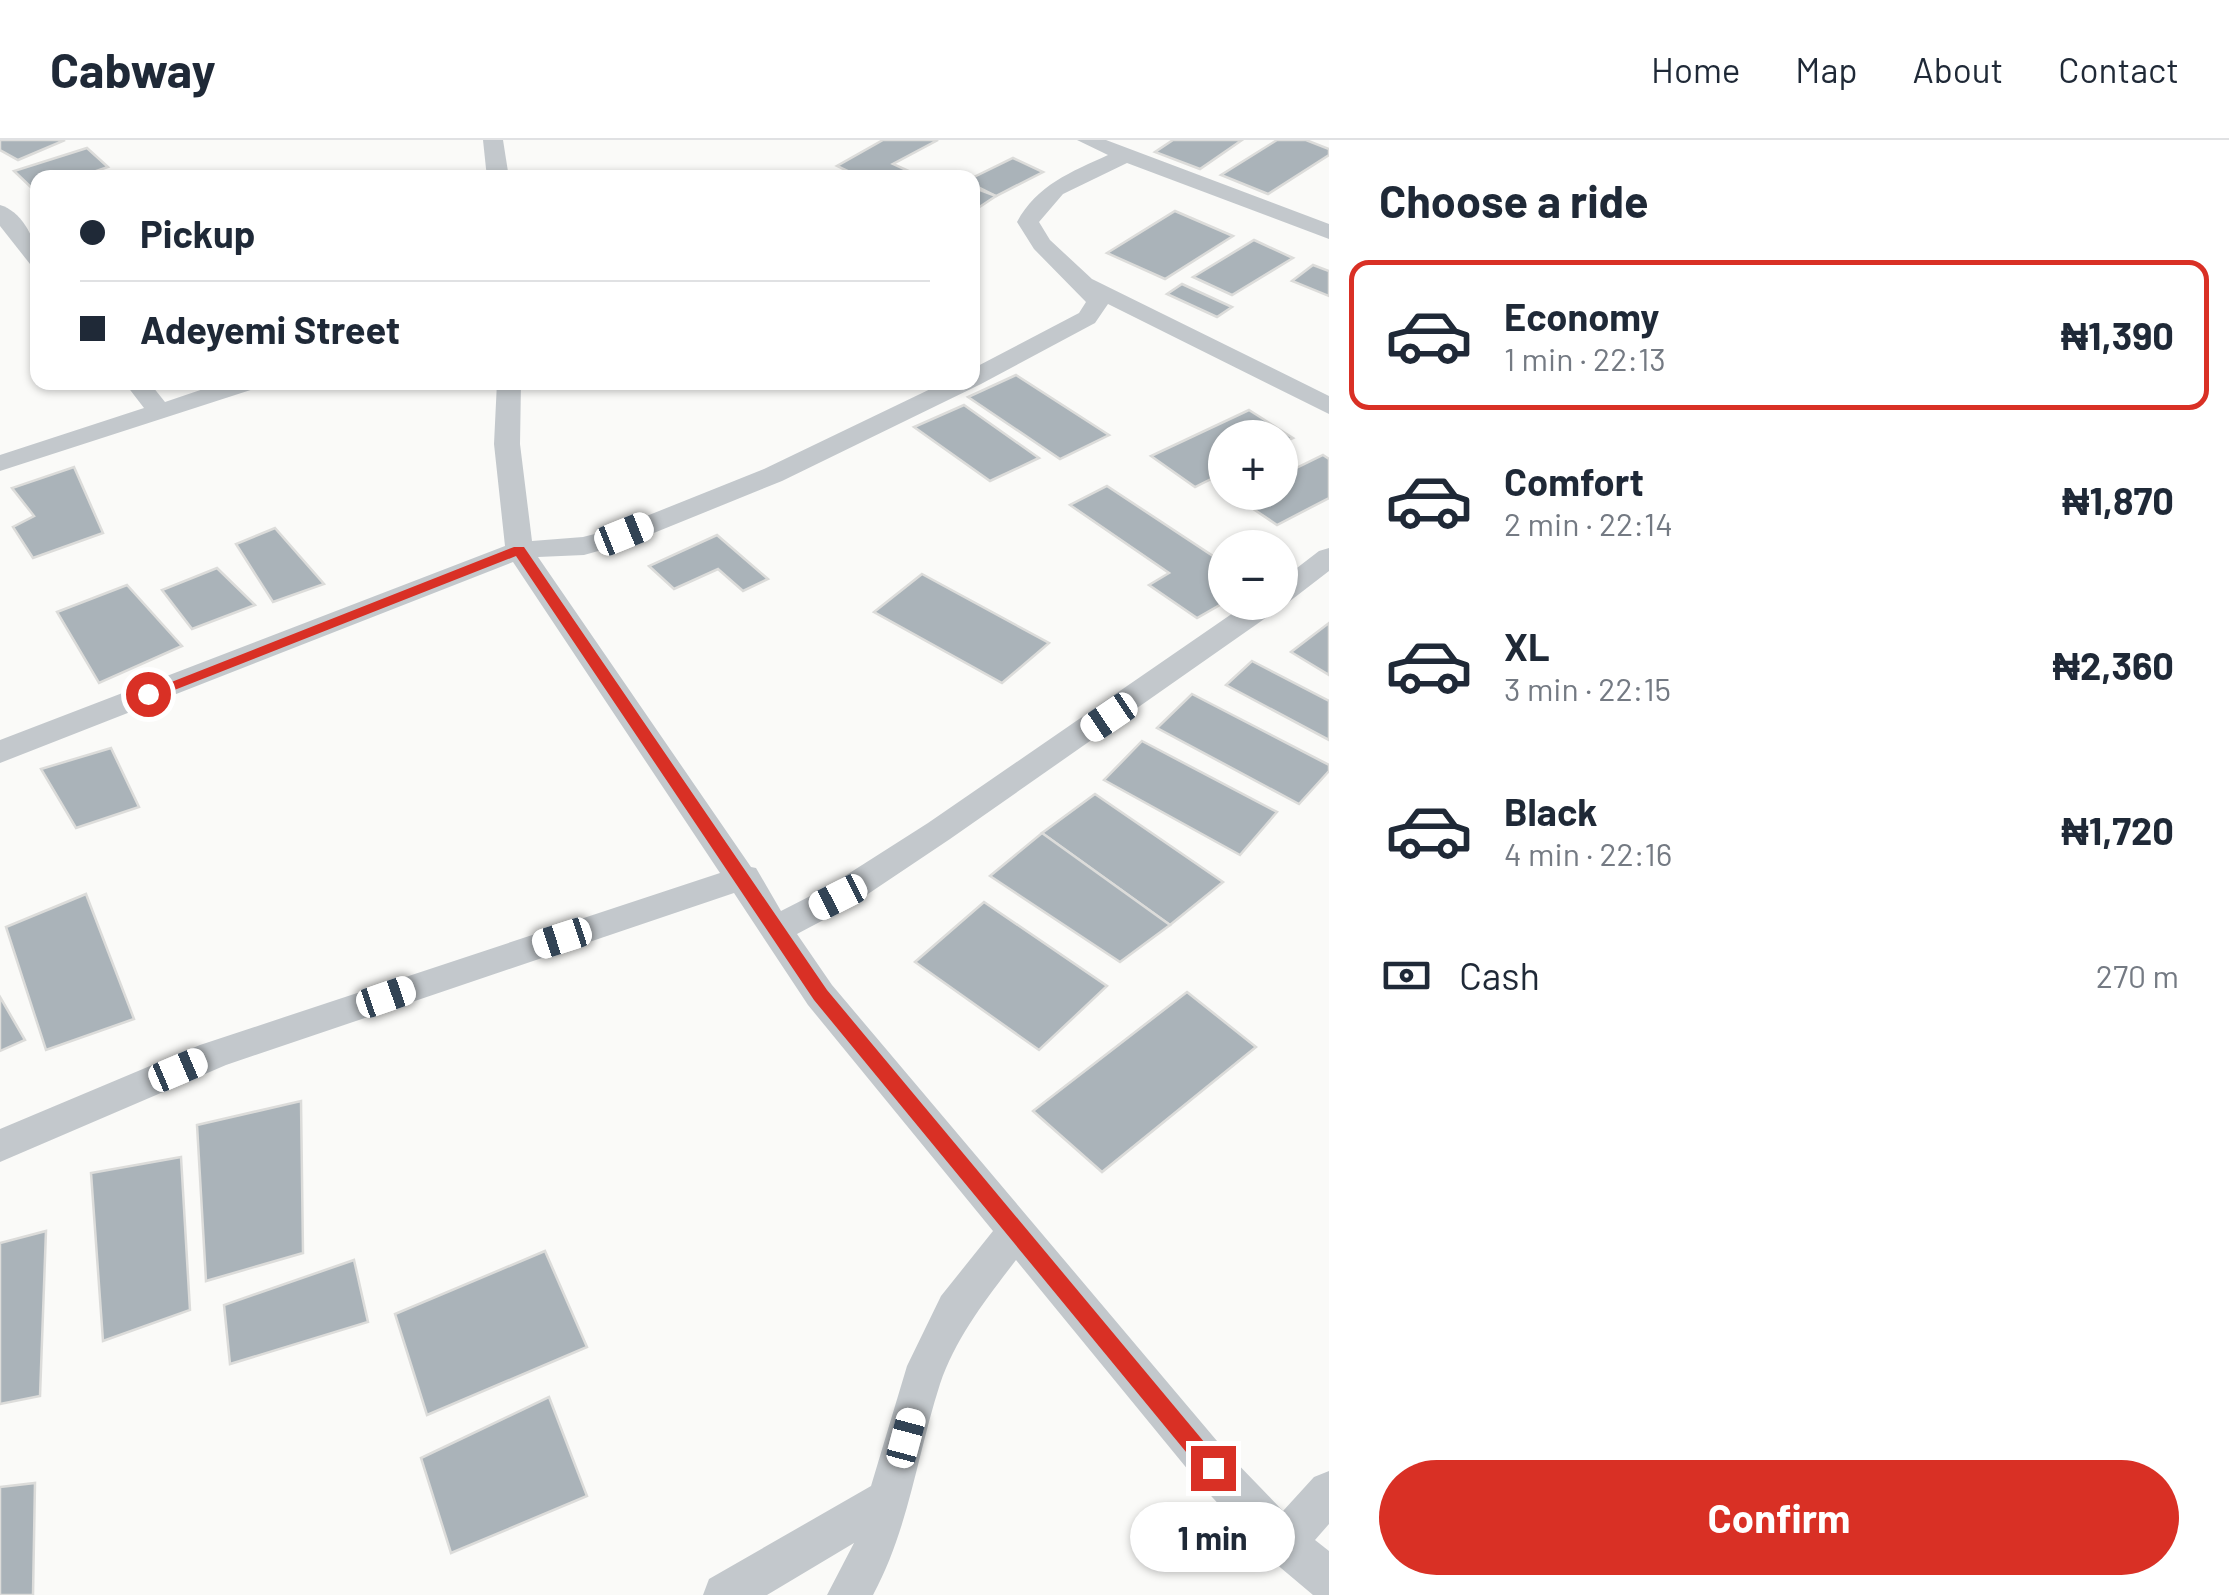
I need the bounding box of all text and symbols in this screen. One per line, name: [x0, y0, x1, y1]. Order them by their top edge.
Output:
text: Cabway: [50, 40, 216, 98]
text: Home: [1651, 48, 1740, 90]
text: Map: [1795, 48, 1858, 90]
text: About: [1913, 48, 2003, 90]
text: Contact: [2058, 48, 2179, 90]
text: Choose a ride: [1379, 173, 1649, 227]
text: Pickup: [140, 210, 255, 256]
icon: car: [1384, 290, 1474, 380]
text: Economy: [1504, 293, 1659, 339]
text: Adeyemi Street: [140, 306, 400, 352]
text: ₦1,390: [2061, 312, 2174, 358]
text: 1 min · 22:13: [1504, 339, 1666, 377]
map controls: [1208, 420, 1298, 620]
button: +: [1208, 420, 1298, 510]
icon: car: [1384, 455, 1474, 545]
text: Comfort: [1504, 458, 1644, 504]
text: ₦1,870: [2062, 477, 2174, 523]
text: 2 min · 22:14: [1504, 504, 1673, 542]
car: [591, 509, 657, 559]
button: −: [1208, 530, 1298, 620]
icon: car: [1384, 620, 1474, 710]
text: XL: [1504, 623, 1550, 669]
text: ₦2,360: [2053, 642, 2174, 688]
text: 3 min · 22:15: [1504, 669, 1671, 707]
route start: [126, 672, 171, 717]
car: [1076, 688, 1142, 746]
icon: car: [1384, 785, 1474, 875]
text: Black: [1504, 788, 1598, 834]
text: ₦1,720: [2061, 807, 2174, 853]
text: 4 min · 22:16: [1504, 834, 1672, 872]
car: [804, 870, 872, 924]
car: [529, 914, 595, 962]
icon: cash: [1379, 948, 1434, 1003]
text: Cash: [1459, 952, 1540, 998]
text: 270 m: [2096, 956, 2179, 994]
car: [353, 973, 419, 1021]
car: [145, 1044, 211, 1096]
car: [884, 1405, 928, 1471]
route end: [1191, 1446, 1236, 1491]
button: Confirm: [1379, 1460, 2179, 1575]
callout: 1 min: [1130, 1503, 1296, 1573]
text: 1 min: [1177, 1518, 1248, 1556]

